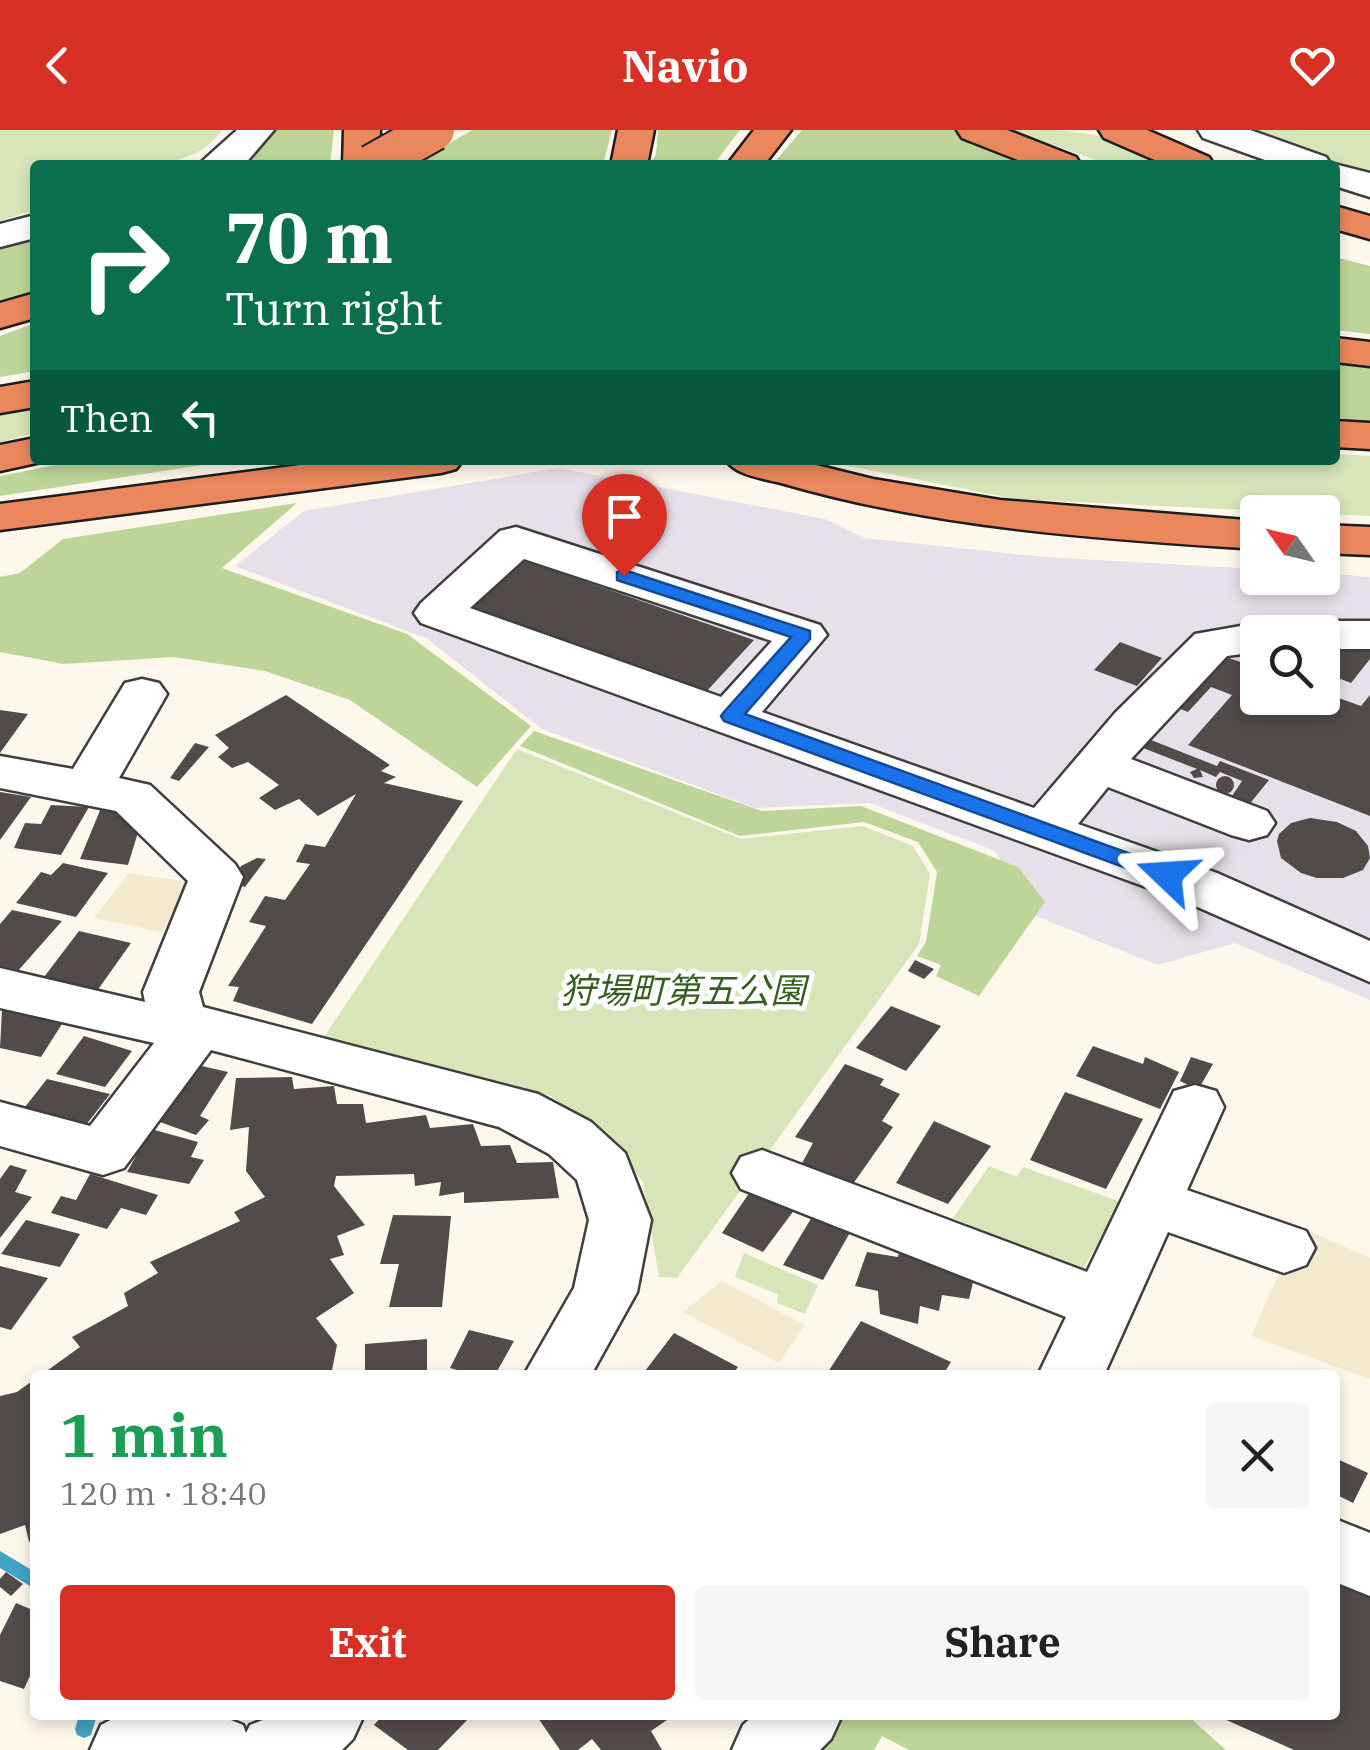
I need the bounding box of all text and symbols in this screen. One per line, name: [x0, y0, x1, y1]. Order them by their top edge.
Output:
text: Navio: [622, 36, 748, 94]
icon: back: [30, 38, 85, 93]
icon: heart: [1285, 38, 1340, 93]
text: 70 m: [225, 191, 393, 282]
icon: right: [60, 200, 190, 330]
text: Turn right: [225, 279, 443, 337]
icon: left: [173, 390, 228, 445]
text: Then: [60, 393, 153, 442]
pin: [582, 474, 667, 577]
icon: arrive: [597, 489, 652, 544]
north arrow: [1240, 495, 1340, 595]
map controls: [1240, 495, 1340, 715]
button: search: [1240, 615, 1340, 715]
position arrow: [1115, 823, 1219, 927]
park label: 狩場町第五公園: [560, 967, 810, 1013]
text: 1 min: [60, 1395, 228, 1474]
button: close: [1205, 1403, 1310, 1508]
text: 120 m · 18:40: [60, 1472, 267, 1514]
button: Exit: [60, 1585, 675, 1700]
button: Share: [695, 1585, 1310, 1700]

